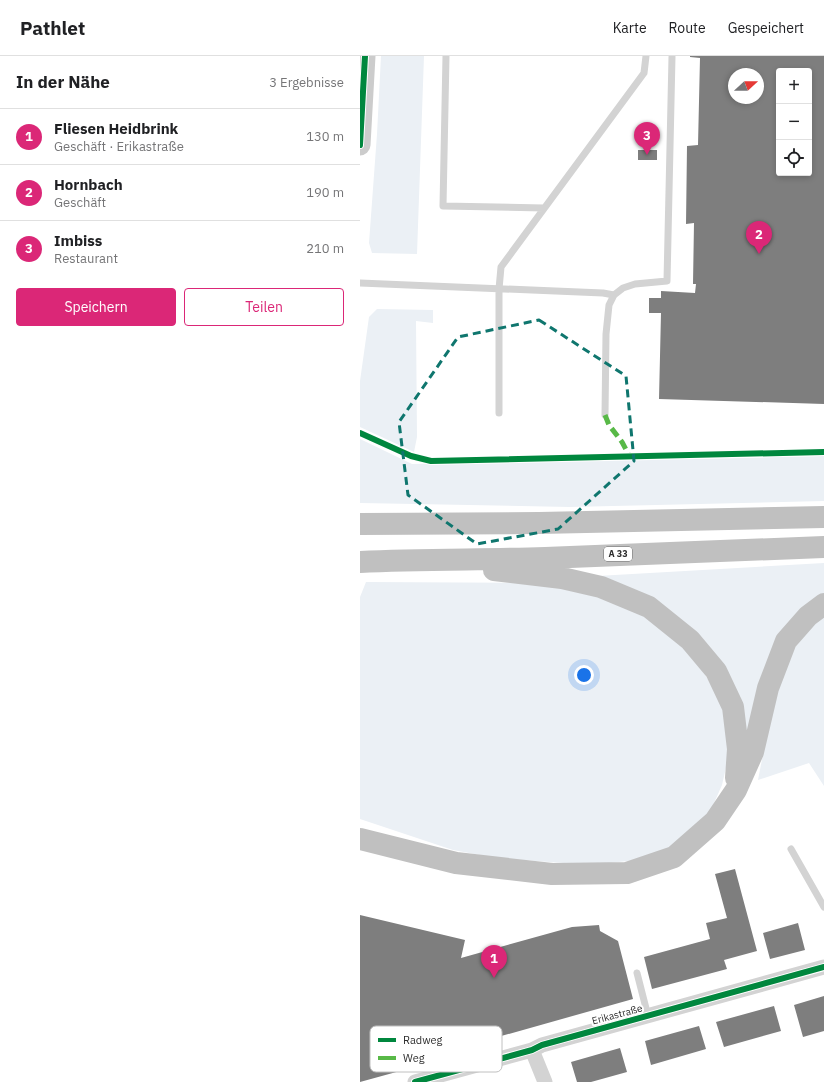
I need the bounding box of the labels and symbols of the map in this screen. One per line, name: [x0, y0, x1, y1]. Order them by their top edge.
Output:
north arrow: [728, 68, 764, 104]
pin: 3: [634, 122, 660, 155]
pin: 2: [746, 221, 772, 254]
road number: A 33: [604, 547, 632, 561]
your location: [574, 665, 594, 685]
pin: 1: [481, 945, 507, 978]
street label: Erikastraße: [590, 1001, 644, 1027]
legend: [370, 1026, 502, 1072]
text: Radweg: [403, 1033, 443, 1047]
text: Weg: [403, 1051, 425, 1065]

